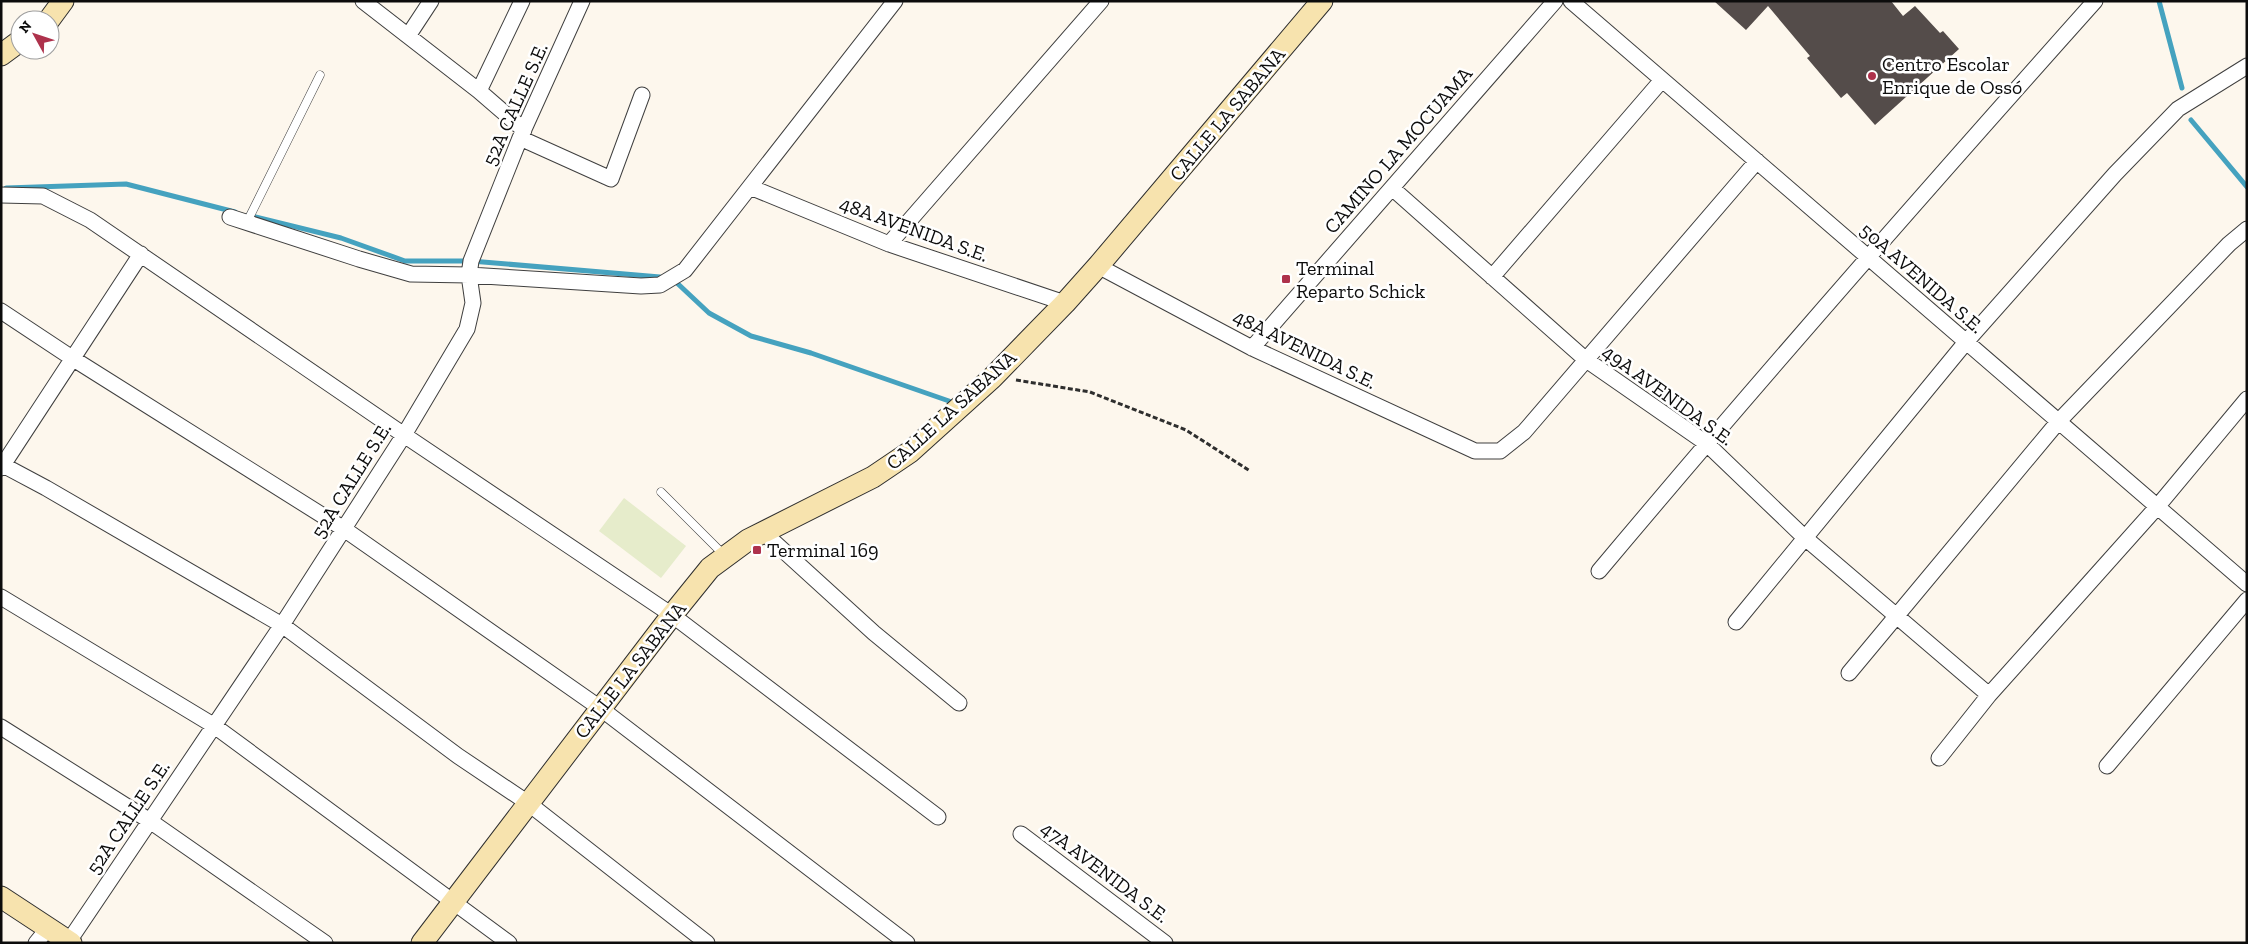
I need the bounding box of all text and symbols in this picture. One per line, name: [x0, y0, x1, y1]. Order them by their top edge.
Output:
north arrow: [10, 10, 60, 60]
text: N: [15, 17, 36, 37]
street label: 52A CALLE S.E.: [477, 39, 553, 169]
street label: CALLE LA SABANA: [1164, 42, 1291, 186]
place label: Centro Escolar Enrique de Ossó: [1882, 52, 2022, 99]
street label: CAMINO LA MOCUAMA: [1319, 61, 1478, 238]
marker: Centro Escolar Enrique de Ossó: [1866, 70, 1878, 82]
street label: 48A AVENIDA S.E.: [836, 191, 992, 267]
street label: 50A AVENIDA S.E.: [1855, 218, 1989, 338]
place label: Terminal Reparto Schick: [1296, 256, 1426, 303]
marker: Terminal Reparto Schick: [1280, 273, 1292, 285]
street label: 48A AVENIDA S.E.: [1229, 304, 1381, 394]
street label: 49A AVENIDA S.E.: [1598, 339, 1738, 451]
street label: CALLE LA SABANA: [881, 345, 1022, 475]
street label: 52A CALLE S.E.: [306, 418, 396, 542]
place label: Terminal 169: [767, 538, 879, 562]
marker: Terminal 169: [751, 544, 763, 556]
street label: CALLE LA SABANA: [569, 596, 691, 743]
street label: 52A CALLE S.E.: [81, 756, 175, 878]
street label: 47A AVENIDA S.E.: [1036, 816, 1174, 928]

